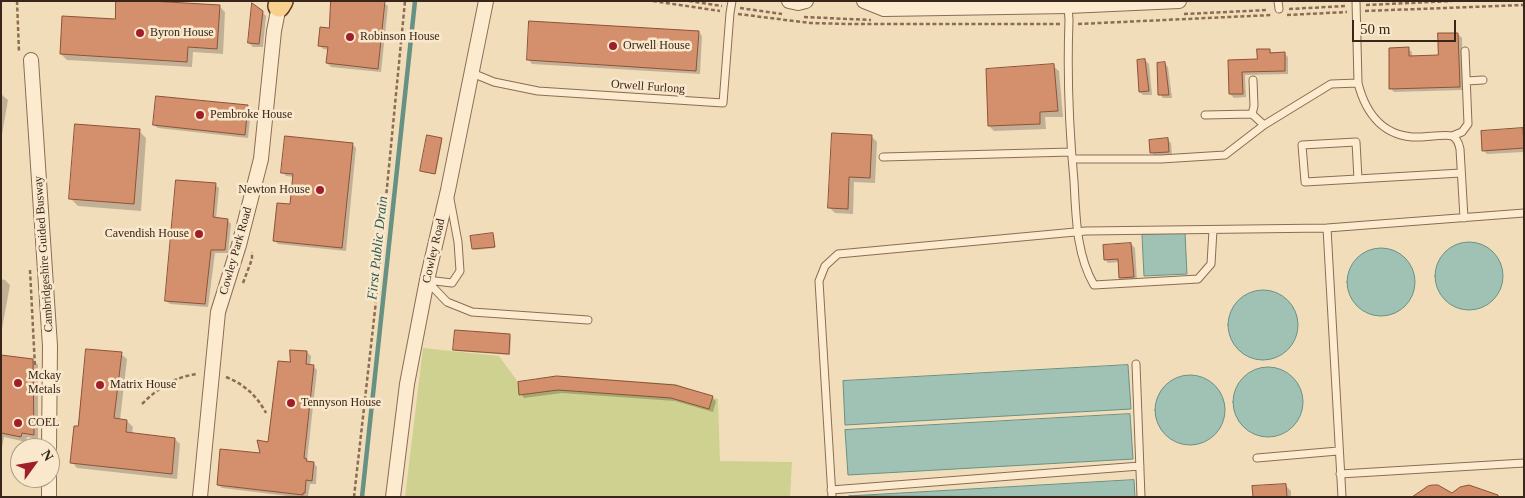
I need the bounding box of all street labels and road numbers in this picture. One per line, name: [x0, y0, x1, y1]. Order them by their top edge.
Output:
street label: Orwell Furlong: [610, 77, 686, 97]
street label: Cambridgeshire Guided Busway: [31, 175, 57, 333]
street label: Cowley Park Road: [217, 205, 255, 297]
street label: Cowley Road: [420, 217, 448, 285]

